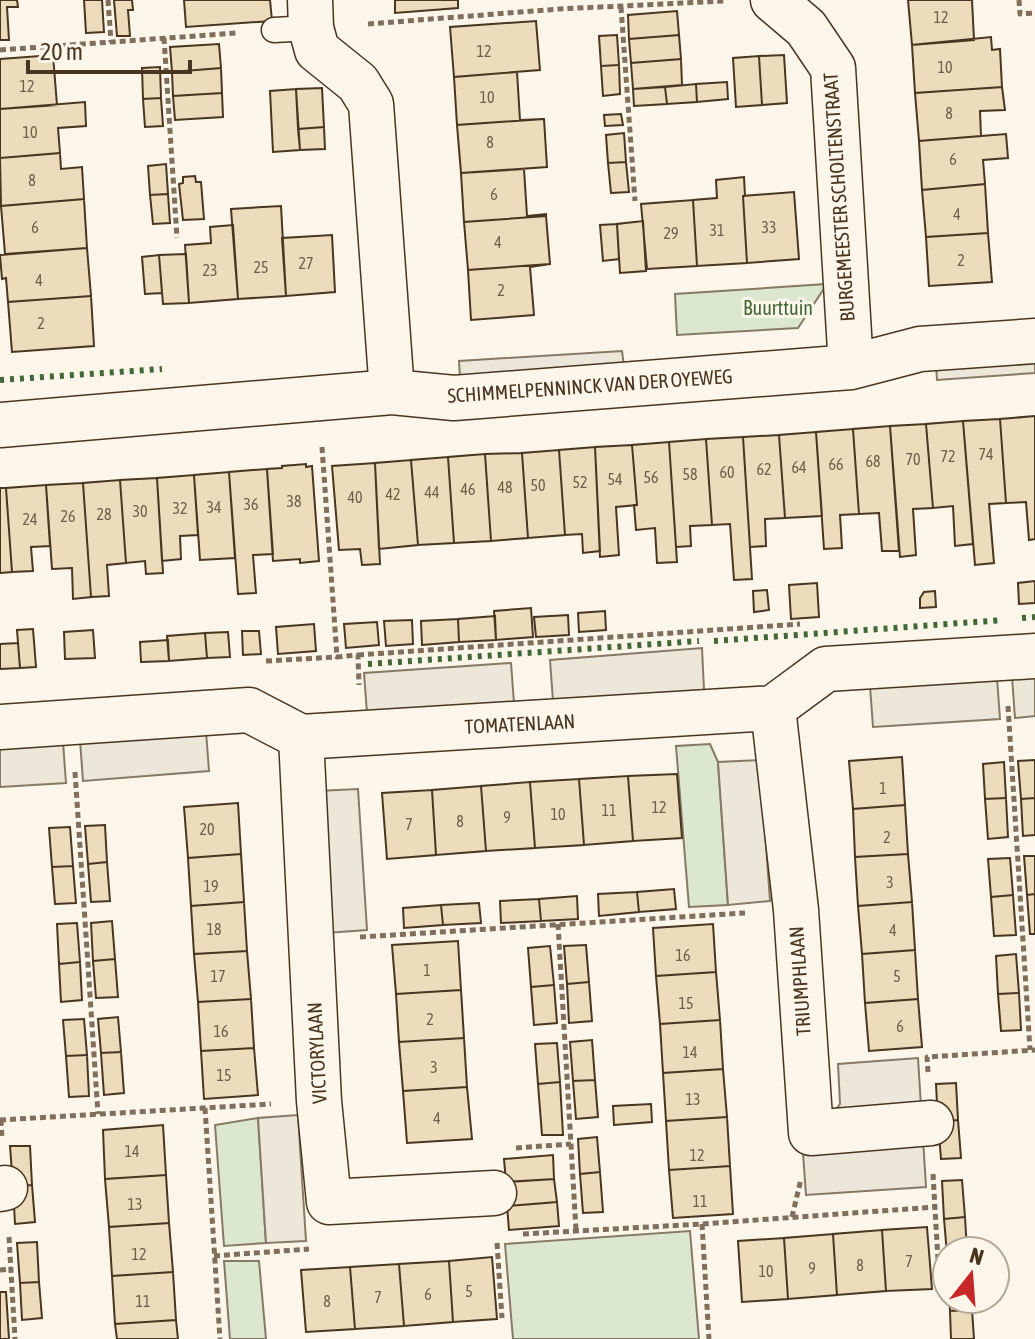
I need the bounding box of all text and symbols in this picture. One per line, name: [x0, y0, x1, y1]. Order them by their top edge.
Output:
house number: 12: [933, 8, 949, 26]
scale bar: [28, 24, 190, 74]
text: 20 m: [40, 38, 83, 65]
house number: 12: [476, 42, 492, 60]
house number: 10: [937, 58, 953, 76]
street label: BURGEMEESTER SCHOLTENSTRAAT: [818, 72, 859, 322]
house number: 12: [19, 77, 35, 95]
house number: 10: [479, 88, 495, 106]
house number: 8: [945, 104, 953, 122]
house number: 10: [22, 123, 38, 141]
house number: 8: [486, 133, 494, 151]
house number: 6: [949, 150, 957, 168]
house number: 8: [28, 171, 36, 189]
house number: 6: [490, 185, 498, 203]
house number: 4: [953, 205, 961, 223]
house number: 6: [31, 218, 39, 236]
house number: 33: [761, 218, 777, 236]
house number: 31: [709, 221, 725, 239]
house number: 29: [663, 224, 679, 242]
house number: 4: [494, 233, 502, 251]
house number: 2: [957, 251, 965, 269]
house number: 27: [298, 254, 314, 272]
house number: 25: [253, 258, 269, 276]
house number: 23: [202, 261, 218, 279]
house number: 4: [35, 271, 43, 289]
house number: 2: [497, 281, 505, 299]
park label: Buurttuin: [743, 296, 813, 319]
house number: 2: [37, 314, 45, 332]
street label: SCHIMMELPENNINCK VAN DER OYEWEG: [447, 364, 733, 407]
house number: 74: [978, 445, 994, 463]
house number: 72: [940, 447, 956, 465]
house number: 70: [905, 450, 921, 468]
house number: 68: [865, 452, 881, 470]
house number: 66: [828, 455, 844, 473]
house number: 64: [791, 458, 807, 476]
house number: 62: [756, 460, 772, 478]
house number: 60: [719, 463, 735, 481]
house number: 58: [682, 465, 698, 483]
house number: 56: [643, 468, 659, 486]
house number: 54: [607, 470, 623, 488]
house number: 52: [572, 473, 588, 491]
house number: 50: [530, 476, 546, 494]
house number: 48: [497, 478, 513, 496]
house number: 46: [460, 480, 476, 498]
house number: 44: [424, 483, 440, 501]
house number: 42: [385, 485, 401, 503]
house number: 40: [347, 488, 363, 506]
house number: 38: [286, 492, 302, 510]
house number: 36: [243, 495, 259, 513]
house number: 34: [206, 498, 222, 516]
house number: 32: [172, 499, 188, 517]
house number: 30: [132, 502, 148, 520]
house number: 28: [96, 505, 112, 523]
house number: 26: [60, 507, 76, 525]
house number: 24: [22, 510, 38, 528]
street label: TOMATENLAAN: [464, 709, 576, 738]
house number: 1: [879, 779, 887, 797]
house number: 12: [651, 798, 667, 816]
house number: 11: [601, 801, 617, 819]
house number: 10: [550, 805, 566, 823]
house number: 9: [503, 808, 511, 826]
house number: 8: [456, 812, 464, 830]
house number: 7: [405, 815, 413, 833]
house number: 20: [199, 820, 215, 838]
house number: 2: [883, 828, 891, 846]
house number: 3: [886, 873, 894, 891]
house number: 19: [203, 877, 219, 895]
house number: 18: [206, 920, 222, 938]
house number: 4: [889, 921, 897, 939]
street label: TRIUMPHLAAN: [784, 926, 815, 1037]
house number: 16: [675, 946, 691, 964]
house number: 1: [423, 961, 431, 979]
house number: 17: [210, 967, 226, 985]
house number: 5: [893, 967, 901, 985]
house number: 15: [678, 994, 694, 1012]
street label: VICTORYLAAN: [302, 1002, 331, 1104]
house number: 2: [426, 1010, 434, 1028]
house number: 6: [896, 1017, 904, 1035]
house number: 16: [213, 1022, 229, 1040]
house number: 14: [682, 1043, 698, 1061]
house number: 3: [430, 1058, 438, 1076]
house number: 15: [216, 1066, 232, 1084]
house number: 13: [685, 1090, 701, 1108]
house number: 4: [433, 1109, 441, 1127]
house number: 14: [124, 1142, 140, 1160]
house number: 12: [689, 1146, 705, 1164]
house number: 11: [692, 1192, 708, 1210]
house number: 13: [127, 1195, 143, 1213]
north arrow: [931, 1235, 1011, 1315]
text: N: [967, 1242, 987, 1270]
house number: 12: [131, 1245, 147, 1263]
house number: 7: [905, 1252, 913, 1270]
house number: 8: [856, 1256, 864, 1274]
house number: 9: [808, 1259, 816, 1277]
house number: 10: [758, 1262, 774, 1280]
house number: 5: [465, 1282, 473, 1300]
house number: 6: [424, 1285, 432, 1303]
house number: 7: [374, 1288, 382, 1306]
house number: 11: [135, 1292, 151, 1310]
house number: 8: [323, 1292, 331, 1310]

